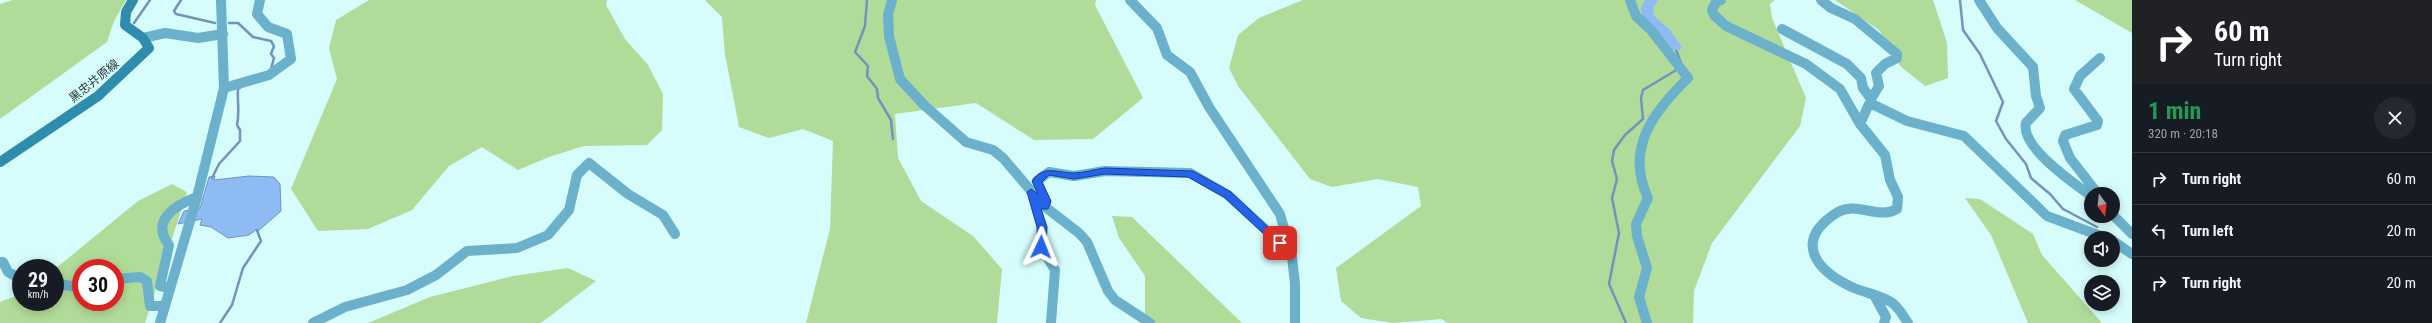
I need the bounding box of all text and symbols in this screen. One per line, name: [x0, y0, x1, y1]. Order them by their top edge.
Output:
text: 60 m: [2214, 15, 2270, 48]
icon: right: [2148, 16, 2200, 68]
text: Turn right: [2214, 49, 2282, 70]
street label: 黒忠井原線: [66, 57, 122, 105]
text: 1 min: [2148, 97, 2201, 125]
button: close: [2374, 97, 2416, 139]
text: 320 m · 20:18: [2148, 126, 2218, 141]
icon: right: [2148, 168, 2170, 190]
text: Turn right: [2182, 170, 2241, 188]
text: 60 m: [2386, 170, 2416, 188]
north arrow: [2084, 187, 2120, 223]
map controls: [2084, 187, 2120, 311]
icon: left: [2148, 220, 2170, 242]
text: Turn left: [2182, 222, 2233, 240]
text: 20 m: [2386, 222, 2416, 240]
position arrow: [1020, 226, 1062, 268]
pin: [1263, 226, 1297, 260]
button: sound: [2084, 231, 2120, 267]
icon: arrive: [1269, 232, 1291, 254]
speed limit sign: 30: [72, 259, 124, 311]
text: 29: [28, 268, 48, 292]
icon: right: [2148, 272, 2170, 294]
text: Turn right: [2182, 274, 2241, 292]
text: 20 m: [2386, 274, 2416, 292]
button: layers: [2084, 275, 2120, 311]
text: km/h: [28, 289, 48, 300]

